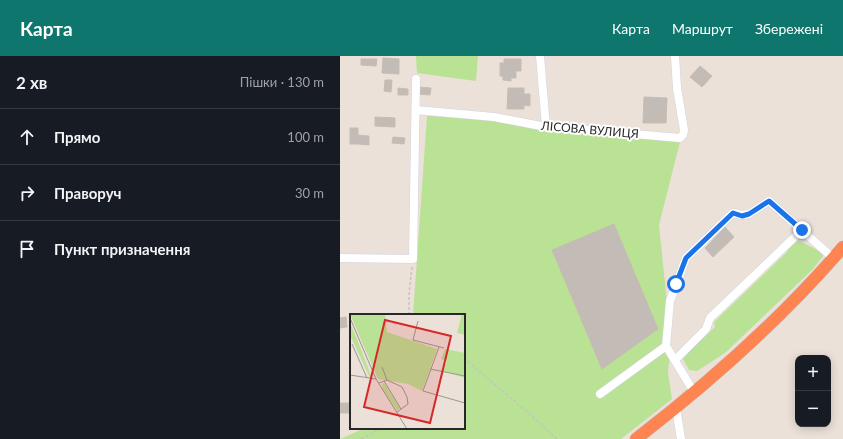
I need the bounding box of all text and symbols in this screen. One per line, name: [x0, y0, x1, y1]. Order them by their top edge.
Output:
text: Карта: [20, 17, 73, 40]
text: Карта: [612, 20, 650, 37]
text: Маршрут: [672, 20, 733, 37]
text: Збережені: [755, 20, 823, 37]
text: 2 хв: [16, 72, 47, 93]
text: Пішки · 130 m: [240, 74, 324, 90]
street label: ЛІСОВА ВУЛИЦЯ: [540, 118, 639, 141]
icon: ahead: [16, 126, 38, 148]
text: Прямо: [54, 128, 100, 146]
text: 100 m: [287, 129, 324, 145]
icon: right: [16, 182, 38, 204]
text: Праворуч: [54, 184, 121, 202]
text: 30 m: [295, 185, 324, 201]
route end: [793, 221, 811, 239]
icon: arrive: [16, 238, 38, 260]
text: Пункт призначення: [54, 240, 190, 258]
route start: [667, 275, 685, 293]
inset map: [350, 314, 465, 429]
map controls: [795, 355, 831, 427]
button: +: [795, 355, 831, 391]
button: −: [795, 391, 831, 427]

